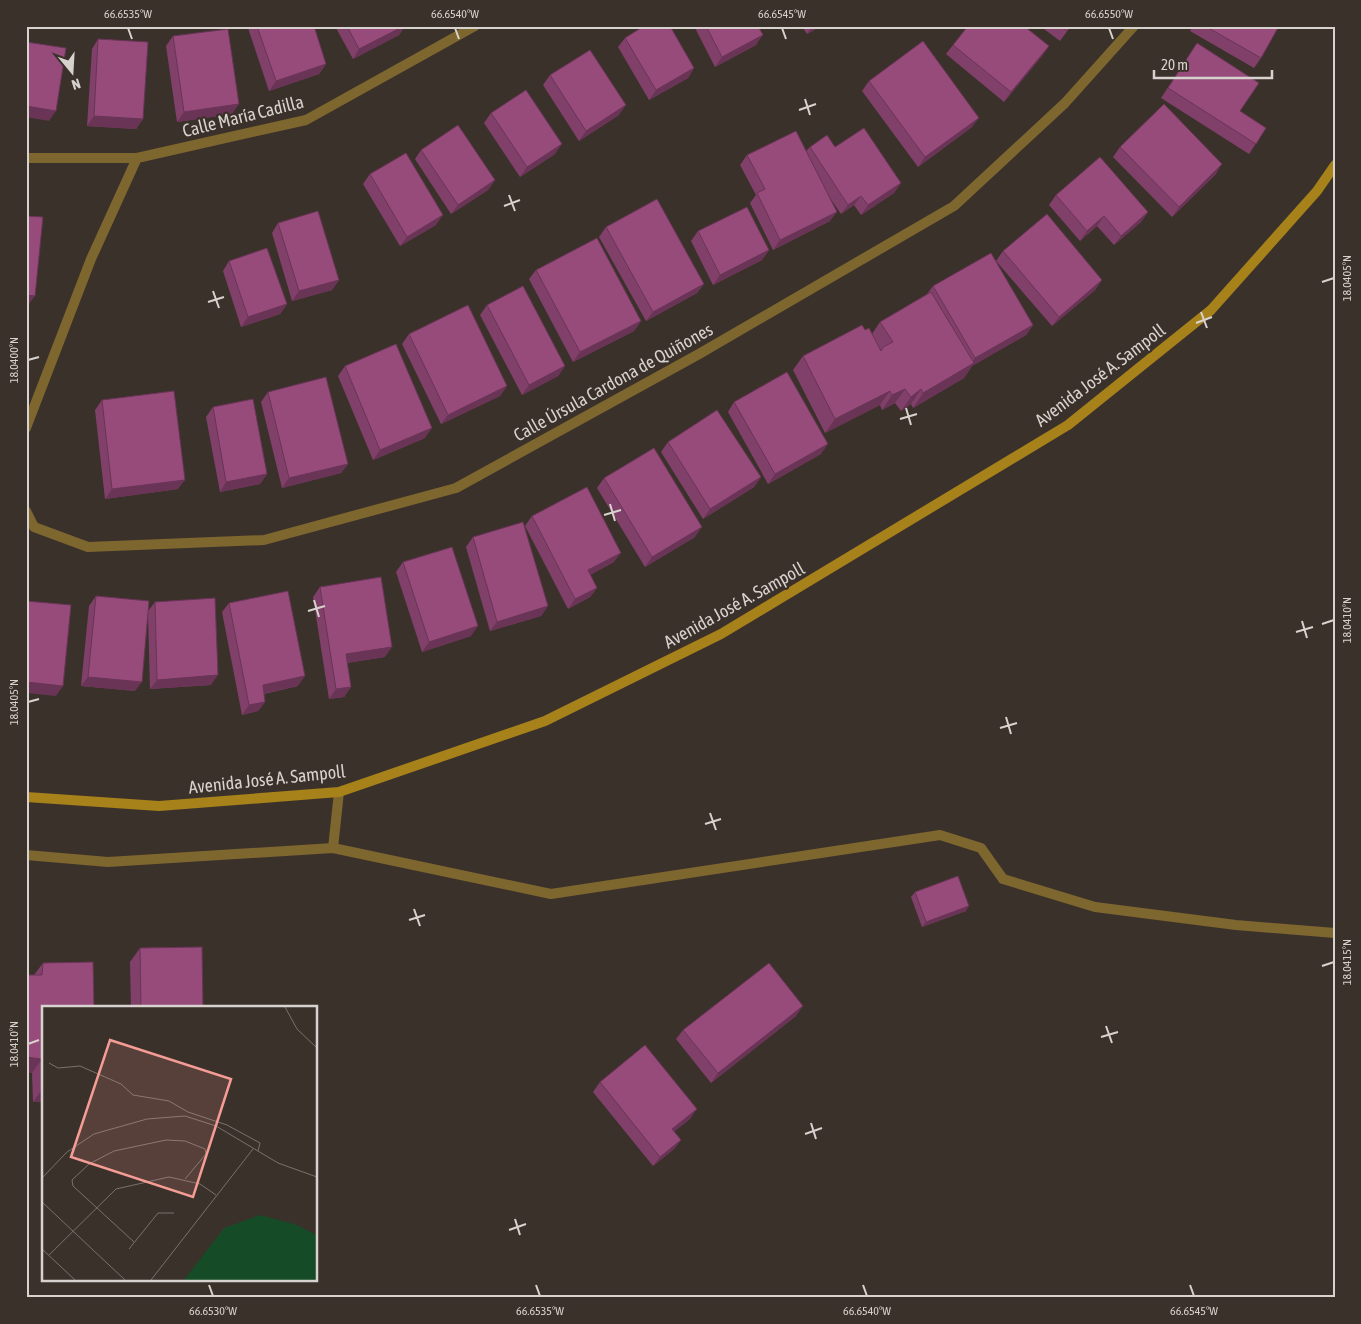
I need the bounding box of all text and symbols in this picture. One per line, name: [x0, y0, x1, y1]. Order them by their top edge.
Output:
text: 66.6535°W: [104, 7, 152, 21]
text: 66.6540°W: [431, 7, 479, 21]
text: 66.6545°W: [758, 7, 806, 21]
text: 66.6550°W: [1085, 7, 1133, 21]
north arrow: [48, 48, 98, 98]
scale bar: [1154, 48, 1271, 80]
text: 20 m: [1161, 56, 1188, 73]
text: N: [70, 75, 82, 93]
street label: Calle María Cadilla: [180, 91, 306, 141]
text: 18.0405°N: [1340, 255, 1354, 301]
street label: Calle Úrsula Cardona de Quiñones: [510, 318, 716, 446]
street label: Avenida José A. Sampoll: [1031, 319, 1169, 431]
text: 18.0400°N: [7, 337, 21, 383]
street label: Avenida José A. Sampoll: [660, 558, 808, 652]
text: 18.0410°N: [1340, 597, 1354, 643]
text: 18.0405°N: [7, 679, 21, 725]
street label: Avenida José A. Sampoll: [188, 760, 347, 798]
text: 18.0415°N: [1340, 939, 1354, 985]
inset map: [42, 1006, 318, 1282]
text: 18.0410°N: [7, 1021, 21, 1067]
text: 66.6530°W: [189, 1304, 237, 1318]
text: 66.6535°W: [516, 1304, 564, 1318]
text: 66.6540°W: [843, 1304, 891, 1318]
text: 66.6545°W: [1170, 1304, 1218, 1318]

